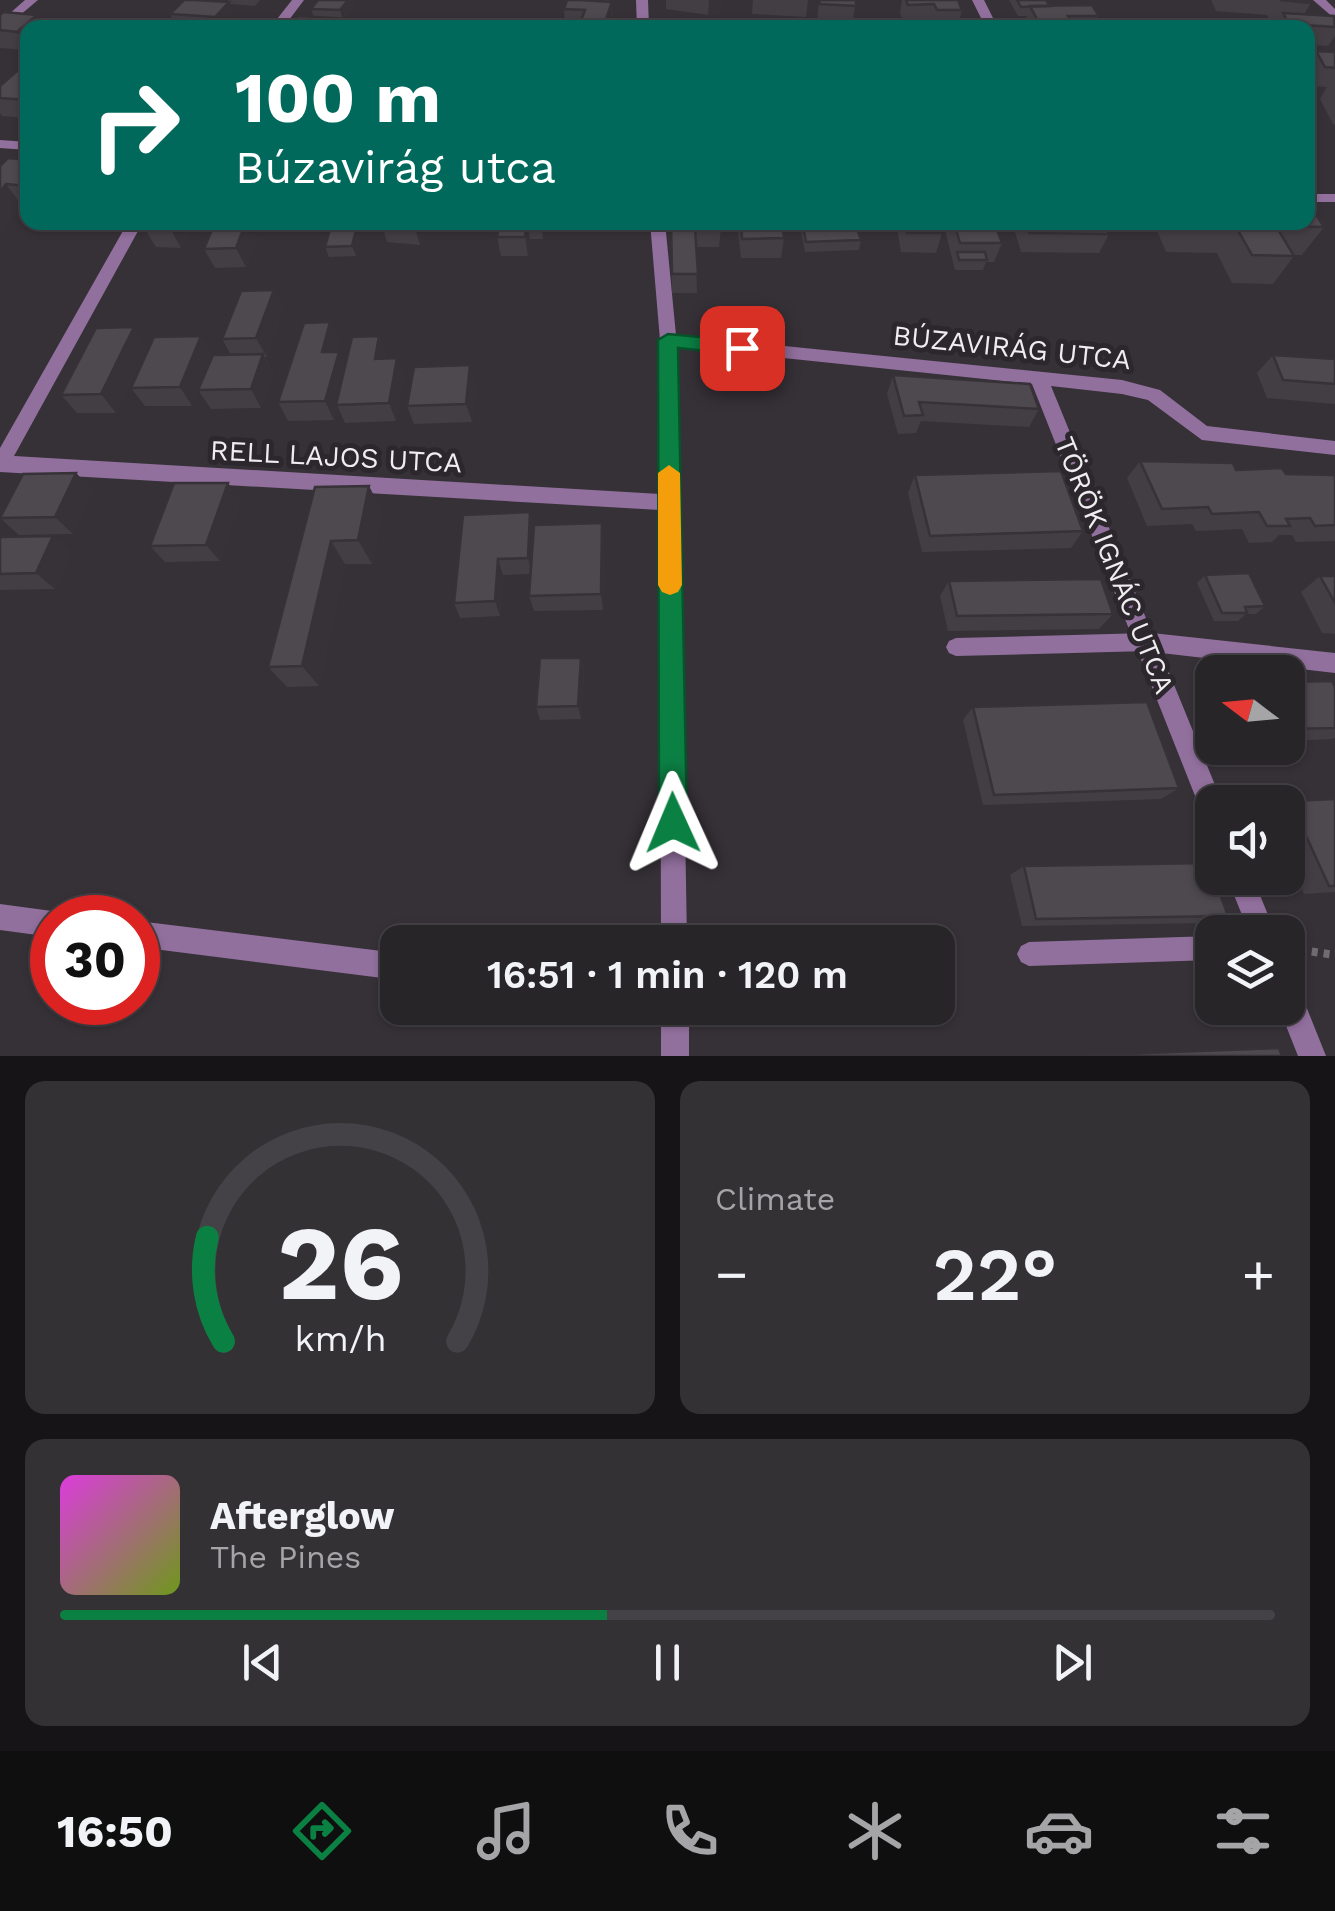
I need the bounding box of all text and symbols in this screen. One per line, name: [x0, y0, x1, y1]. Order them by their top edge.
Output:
text: 100 m: [235, 57, 441, 139]
icon: right: [70, 60, 200, 190]
text: Búzavirág utca: [235, 141, 556, 194]
pin: [700, 306, 785, 391]
street label: BÚZAVIRÁG UTCA: [891, 319, 1133, 376]
icon: arrive: [715, 321, 770, 376]
street label: TÖRÖK IGNÁC UTCA: [1048, 432, 1181, 698]
street label: RELL LAJOS UTCA: [209, 433, 463, 480]
north arrow: [1195, 655, 1305, 765]
map controls: [1195, 655, 1305, 1025]
position arrow: [621, 771, 725, 875]
button: sound: [1195, 785, 1305, 895]
speed limit sign: 30: [30, 895, 160, 1025]
button: layers: [1195, 915, 1305, 1025]
text: 16:51 · 1 min · 120 m: [487, 953, 848, 997]
text: Climate: [715, 1180, 835, 1218]
text: 26: [277, 1202, 403, 1324]
text: 22°: [933, 1230, 1057, 1318]
text: −: [715, 1242, 748, 1306]
text: +: [1242, 1242, 1275, 1306]
text: km/h: [294, 1318, 386, 1360]
text: Afterglow: [210, 1494, 395, 1538]
text: The Pines: [210, 1538, 361, 1576]
icon: previous: [235, 1635, 290, 1690]
icon: pause: [640, 1635, 695, 1690]
icon: next: [1045, 1635, 1100, 1690]
icon: directions: [287, 1796, 357, 1866]
icon: music: [471, 1796, 541, 1866]
icon: phone: [655, 1796, 725, 1866]
icon: climate: [840, 1796, 910, 1866]
icon: car: [1024, 1796, 1094, 1866]
icon: filters: [1208, 1796, 1278, 1866]
text: 16:50: [57, 1805, 173, 1858]

